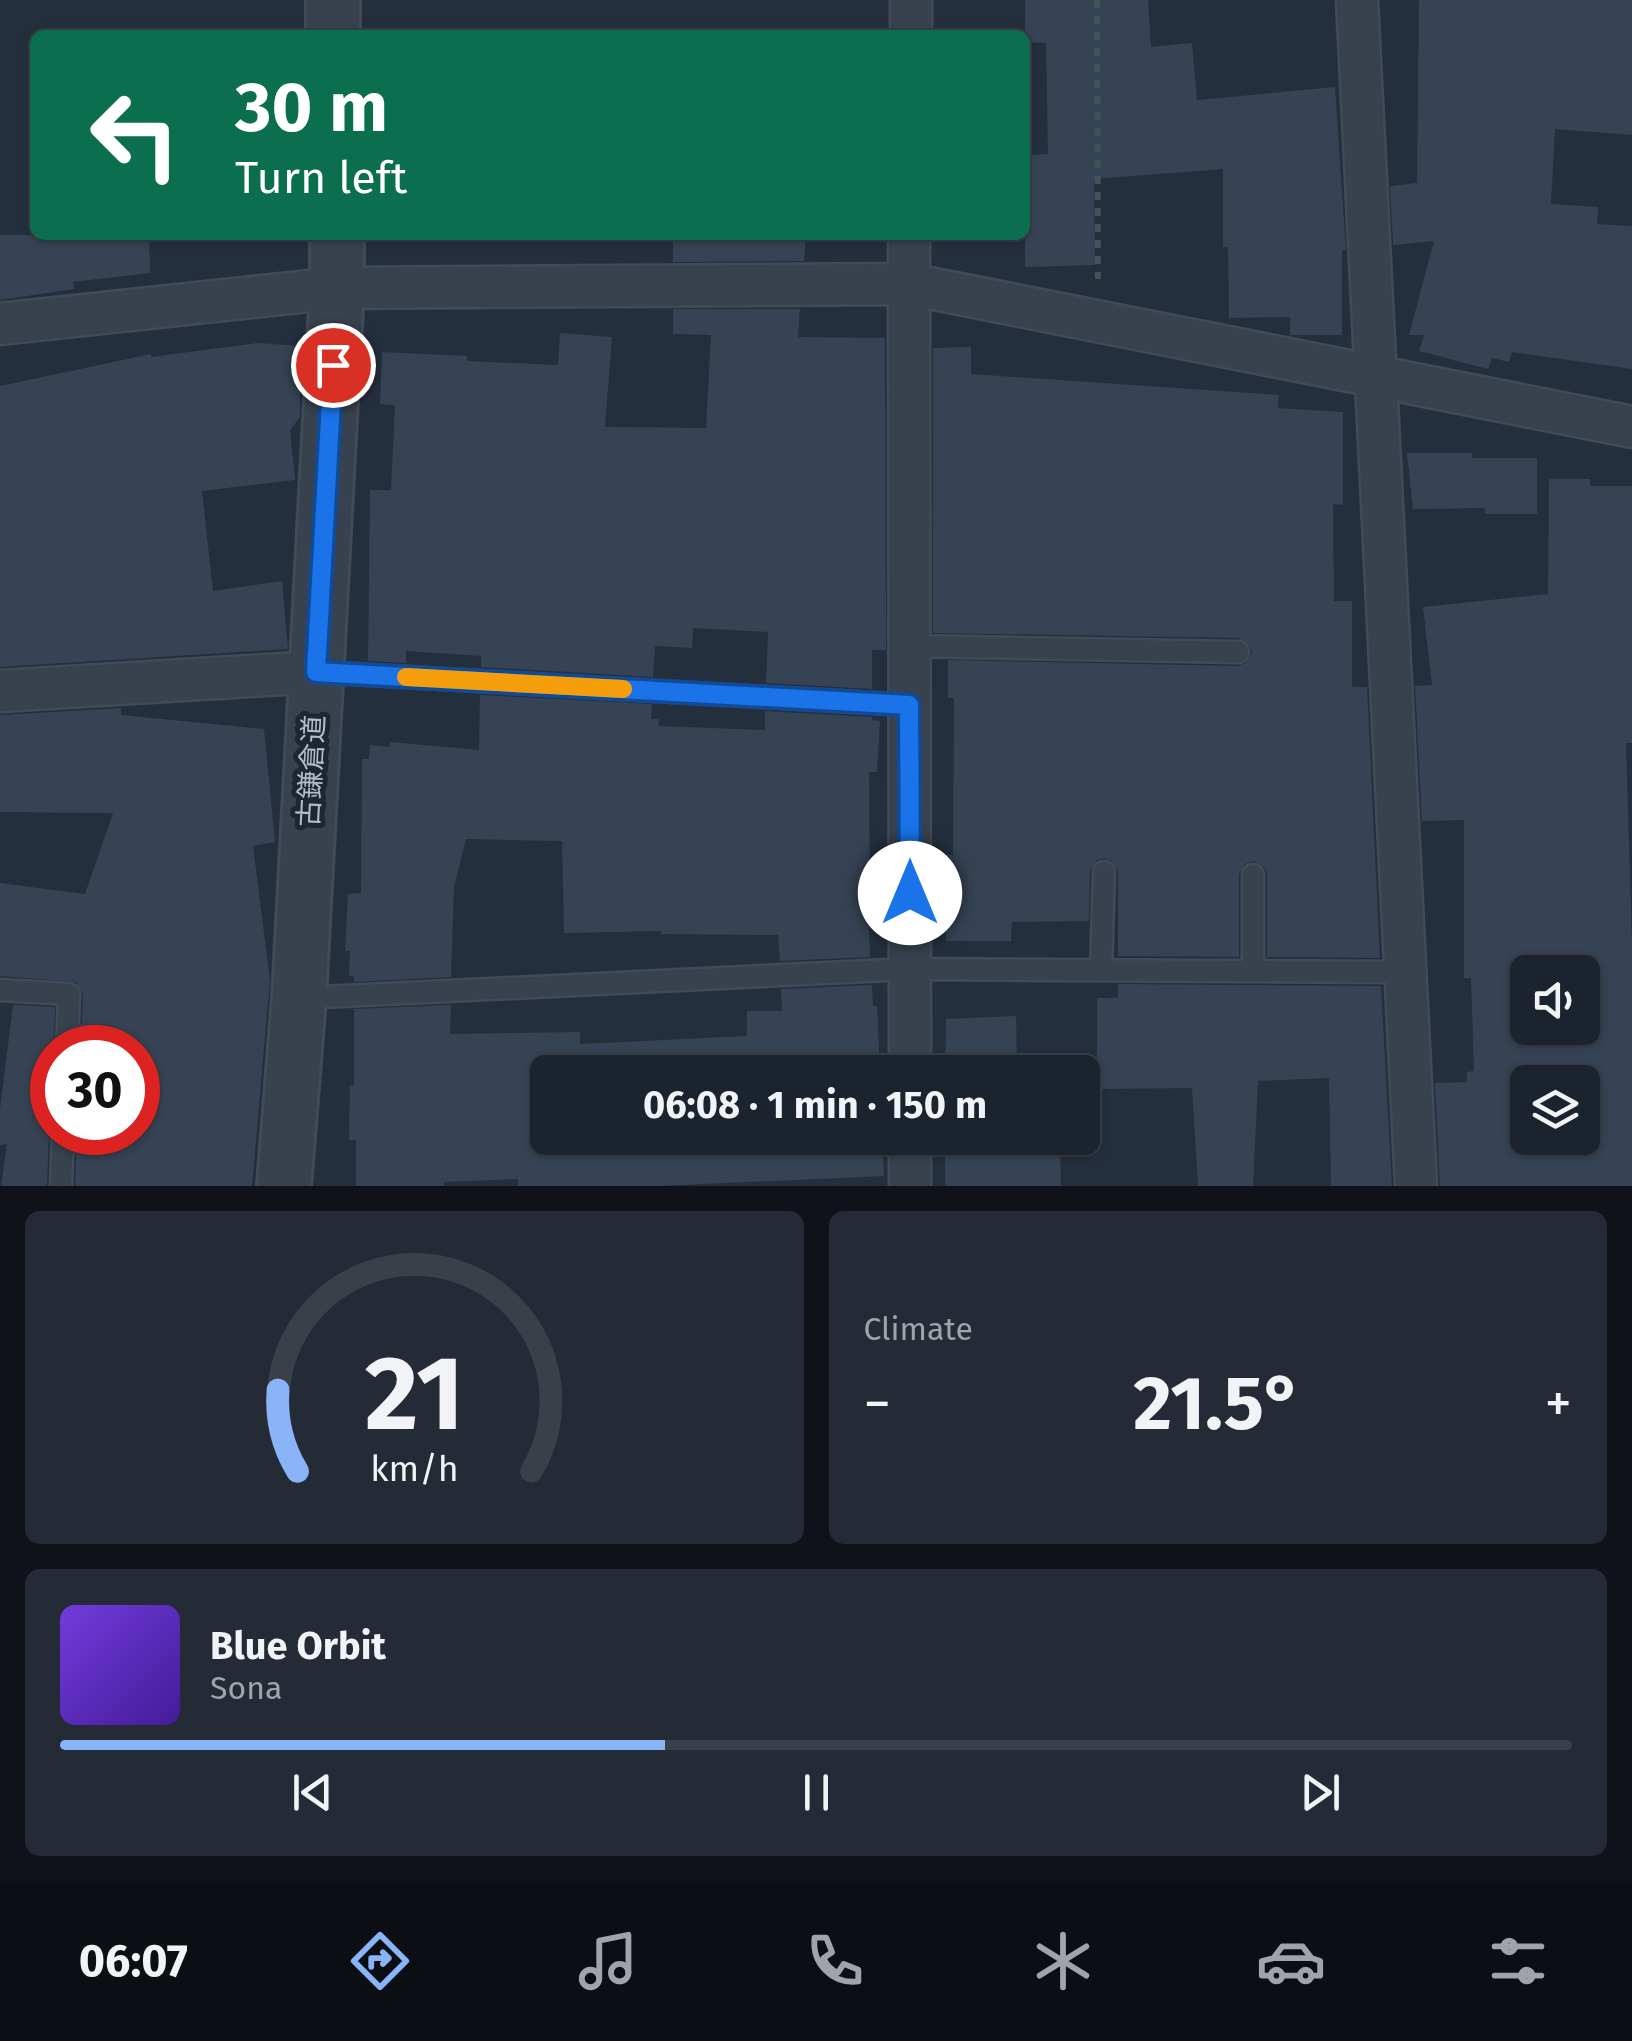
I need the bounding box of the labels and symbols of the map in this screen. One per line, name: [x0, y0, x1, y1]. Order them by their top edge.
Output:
pin: [291, 323, 376, 408]
street label: 古鎌倉道: [292, 714, 331, 828]
position arrow: [858, 841, 962, 945]
speed limit sign: 30: [30, 1025, 160, 1155]

